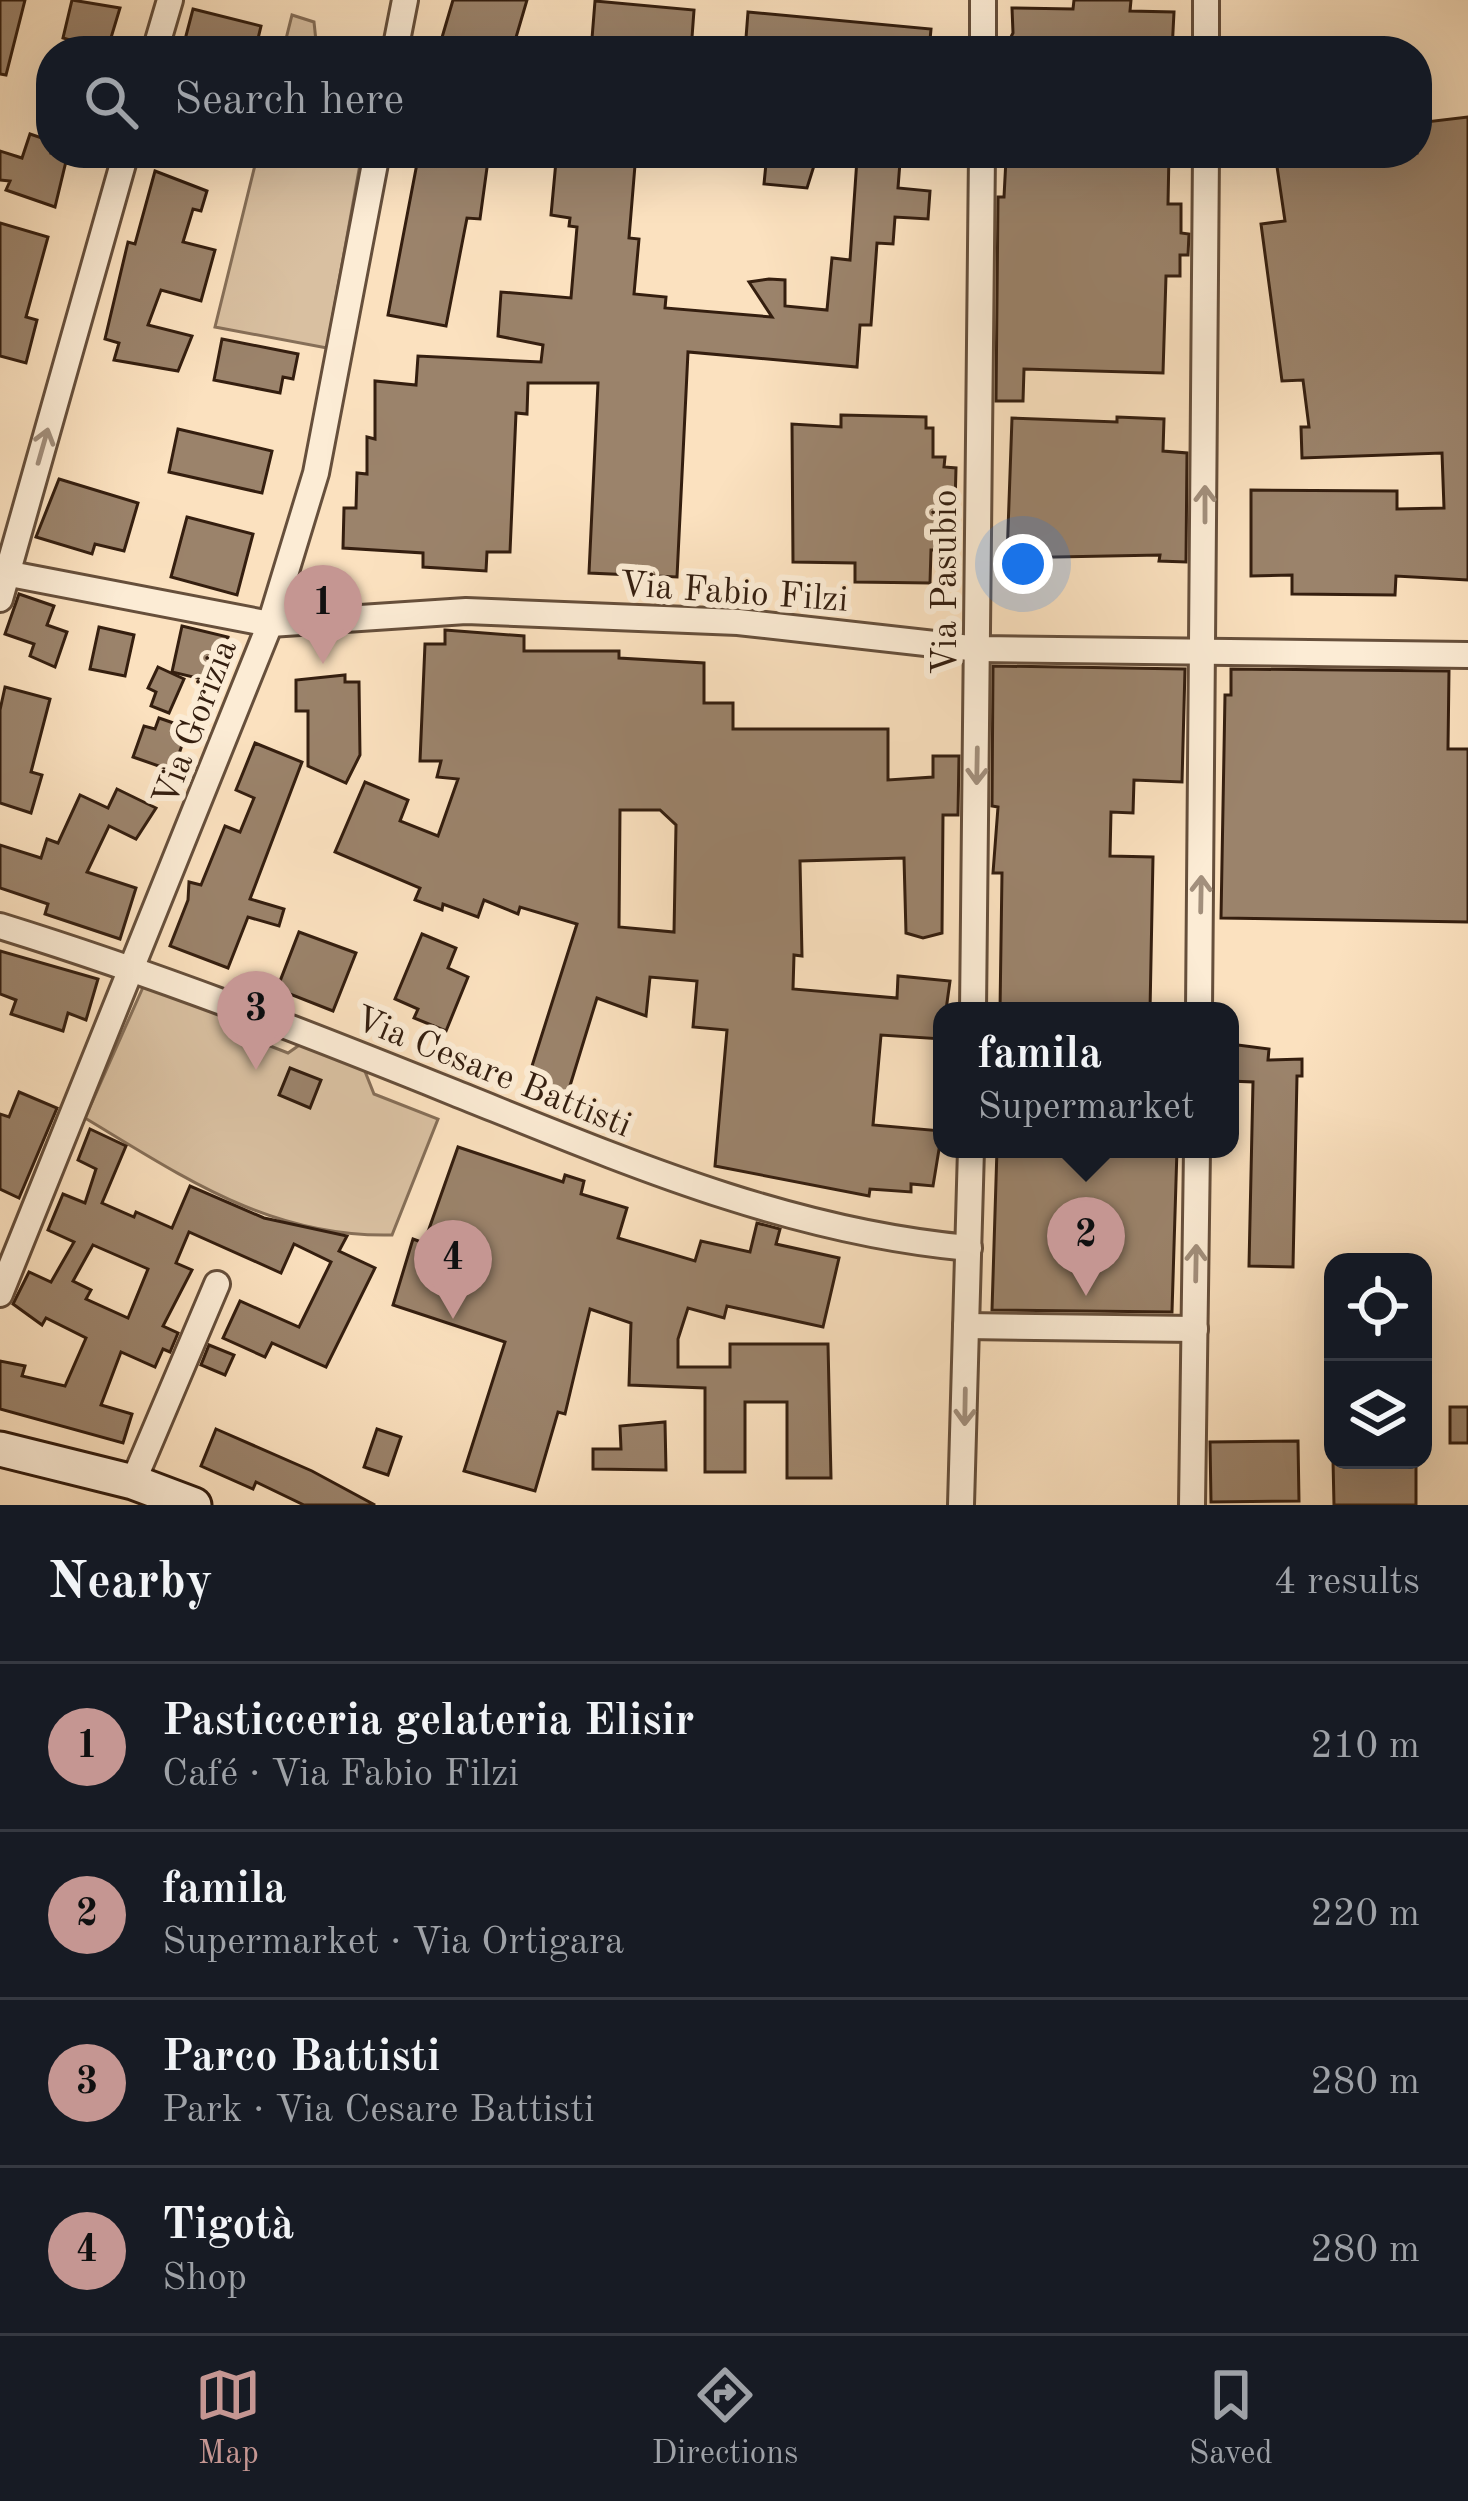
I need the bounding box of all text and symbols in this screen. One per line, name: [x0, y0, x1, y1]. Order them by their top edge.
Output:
search box: [36, 36, 1432, 168]
icon: search: [78, 69, 144, 135]
text: Search here: [174, 79, 404, 124]
one-way arrow: [33, 428, 55, 466]
one-way arrow: [1194, 485, 1216, 524]
street label: Via Pasubio: [929, 489, 965, 675]
your location: [993, 534, 1053, 594]
pin: 1: [284, 565, 362, 664]
street label: Via Fabio Filzi: [618, 568, 849, 620]
street label: Via Gorizia: [148, 635, 245, 812]
one-way arrow: [966, 746, 988, 785]
one-way arrow: [1190, 875, 1212, 914]
pin: 3: [217, 971, 295, 1070]
street label: Via Cesare Battisti: [349, 1002, 636, 1146]
popup: [933, 1002, 1239, 1158]
text: famila: [977, 1033, 1102, 1078]
text: Supermarket: [977, 1088, 1195, 1127]
pin: 2: [1047, 1197, 1125, 1296]
pin: 4: [414, 1220, 492, 1319]
one-way arrow: [1184, 1244, 1207, 1283]
map controls: [1324, 1253, 1432, 1469]
button: locate: [1324, 1253, 1432, 1361]
button: layers: [1324, 1361, 1432, 1469]
one-way arrow: [953, 1387, 976, 1426]
text: Nearby: [48, 1558, 213, 1609]
text: 4 results: [1274, 1563, 1420, 1602]
text: Pasticceria gelateria Elisir: [162, 1700, 694, 1745]
text: 1: [76, 1727, 98, 1766]
text: 210 m: [1310, 1727, 1420, 1766]
text: Café · Via Fabio Filzi: [162, 1755, 519, 1794]
text: famila: [162, 1868, 287, 1913]
text: 2: [76, 1895, 98, 1934]
text: 220 m: [1310, 1895, 1420, 1934]
text: Supermarket · Via Ortigara: [162, 1923, 624, 1962]
text: Parco Battisti: [162, 2036, 440, 2081]
text: 3: [76, 2063, 98, 2102]
text: 280 m: [1310, 2063, 1420, 2102]
text: Park · Via Cesare Battisti: [162, 2091, 594, 2130]
text: Tigotà: [162, 2204, 294, 2249]
text: 4: [76, 2231, 98, 2270]
text: 280 m: [1310, 2231, 1420, 2270]
text: Shop: [162, 2259, 247, 2298]
tab: Map: [195, 2362, 261, 2475]
tab: Directions: [652, 2362, 798, 2475]
tab: Saved: [1189, 2362, 1273, 2475]

